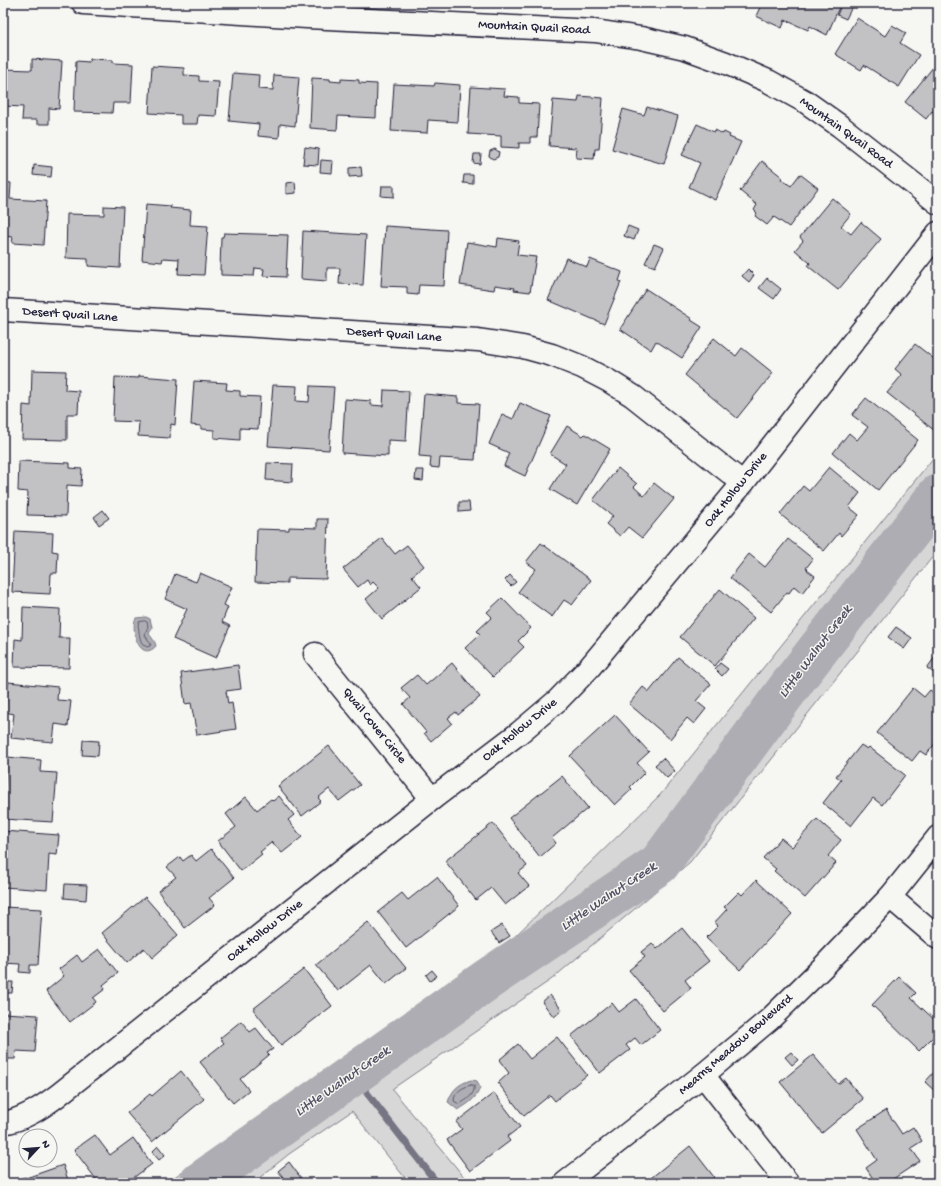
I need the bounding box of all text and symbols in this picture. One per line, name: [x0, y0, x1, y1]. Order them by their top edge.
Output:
street label: Mountain Quail Road: [478, 18, 592, 38]
street label: Mountain Quail Road: [796, 94, 897, 173]
street label: Desert Quail Lane: [21, 304, 118, 326]
street label: Desert Quail Lane: [345, 324, 442, 346]
street label: Oak Hollow Drive: [701, 449, 771, 530]
water label: Little Walnut Creek: [776, 601, 857, 702]
street label: Quail Cover Circle: [339, 685, 409, 767]
street label: Oak Hollow Drive: [480, 695, 561, 765]
water label: Little Walnut Creek: [558, 858, 661, 935]
street label: Oak Hollow Drive: [224, 897, 306, 965]
street label: Mearns Meadow Boulevard: [676, 990, 797, 1099]
water label: Little Walnut Creek: [292, 1042, 395, 1121]
north arrow: [18, 1128, 58, 1168]
text: N: [38, 1139, 52, 1150]

